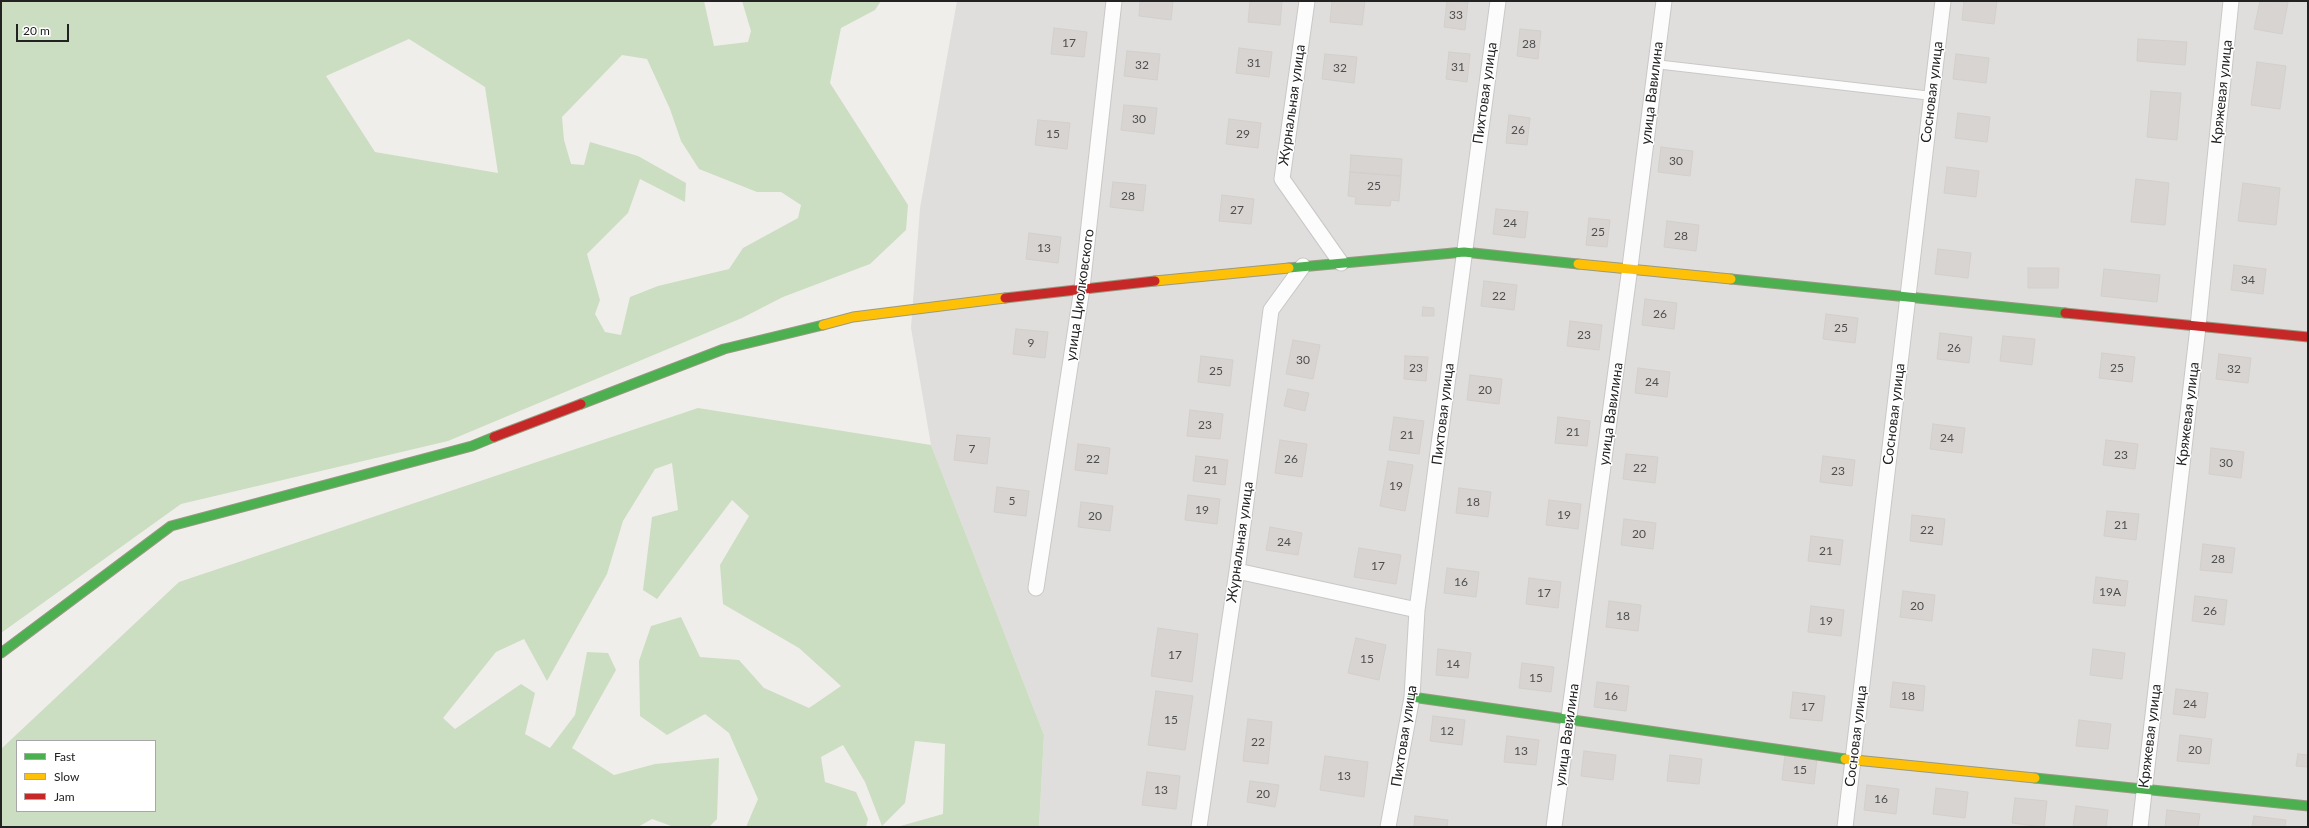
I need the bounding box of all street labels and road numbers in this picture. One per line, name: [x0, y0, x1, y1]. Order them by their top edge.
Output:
street label: Кряжевая улица: [2208, 39, 2236, 145]
street label: улица Вавилина: [1637, 40, 1667, 146]
street label: Сосновая улица: [1917, 40, 1947, 144]
street label: Пихтовая улица: [1470, 41, 1500, 145]
street label: Журнальная улица: [1275, 43, 1309, 167]
street label: улица Циолковского: [1062, 228, 1098, 362]
street label: улица Вавилина: [1595, 361, 1627, 467]
street label: Кряжевая улица: [2173, 361, 2203, 467]
street label: Пихтовая улица: [1428, 362, 1458, 466]
street label: Сосновая улица: [1879, 362, 1909, 466]
street label: Журнальная улица: [1223, 480, 1257, 604]
street label: улица Вавилина: [1551, 682, 1583, 788]
street label: Кряжевая улица: [2135, 683, 2165, 789]
street label: Пихтовая улица: [1388, 684, 1420, 788]
street label: Сосновая улица: [1841, 684, 1871, 788]

